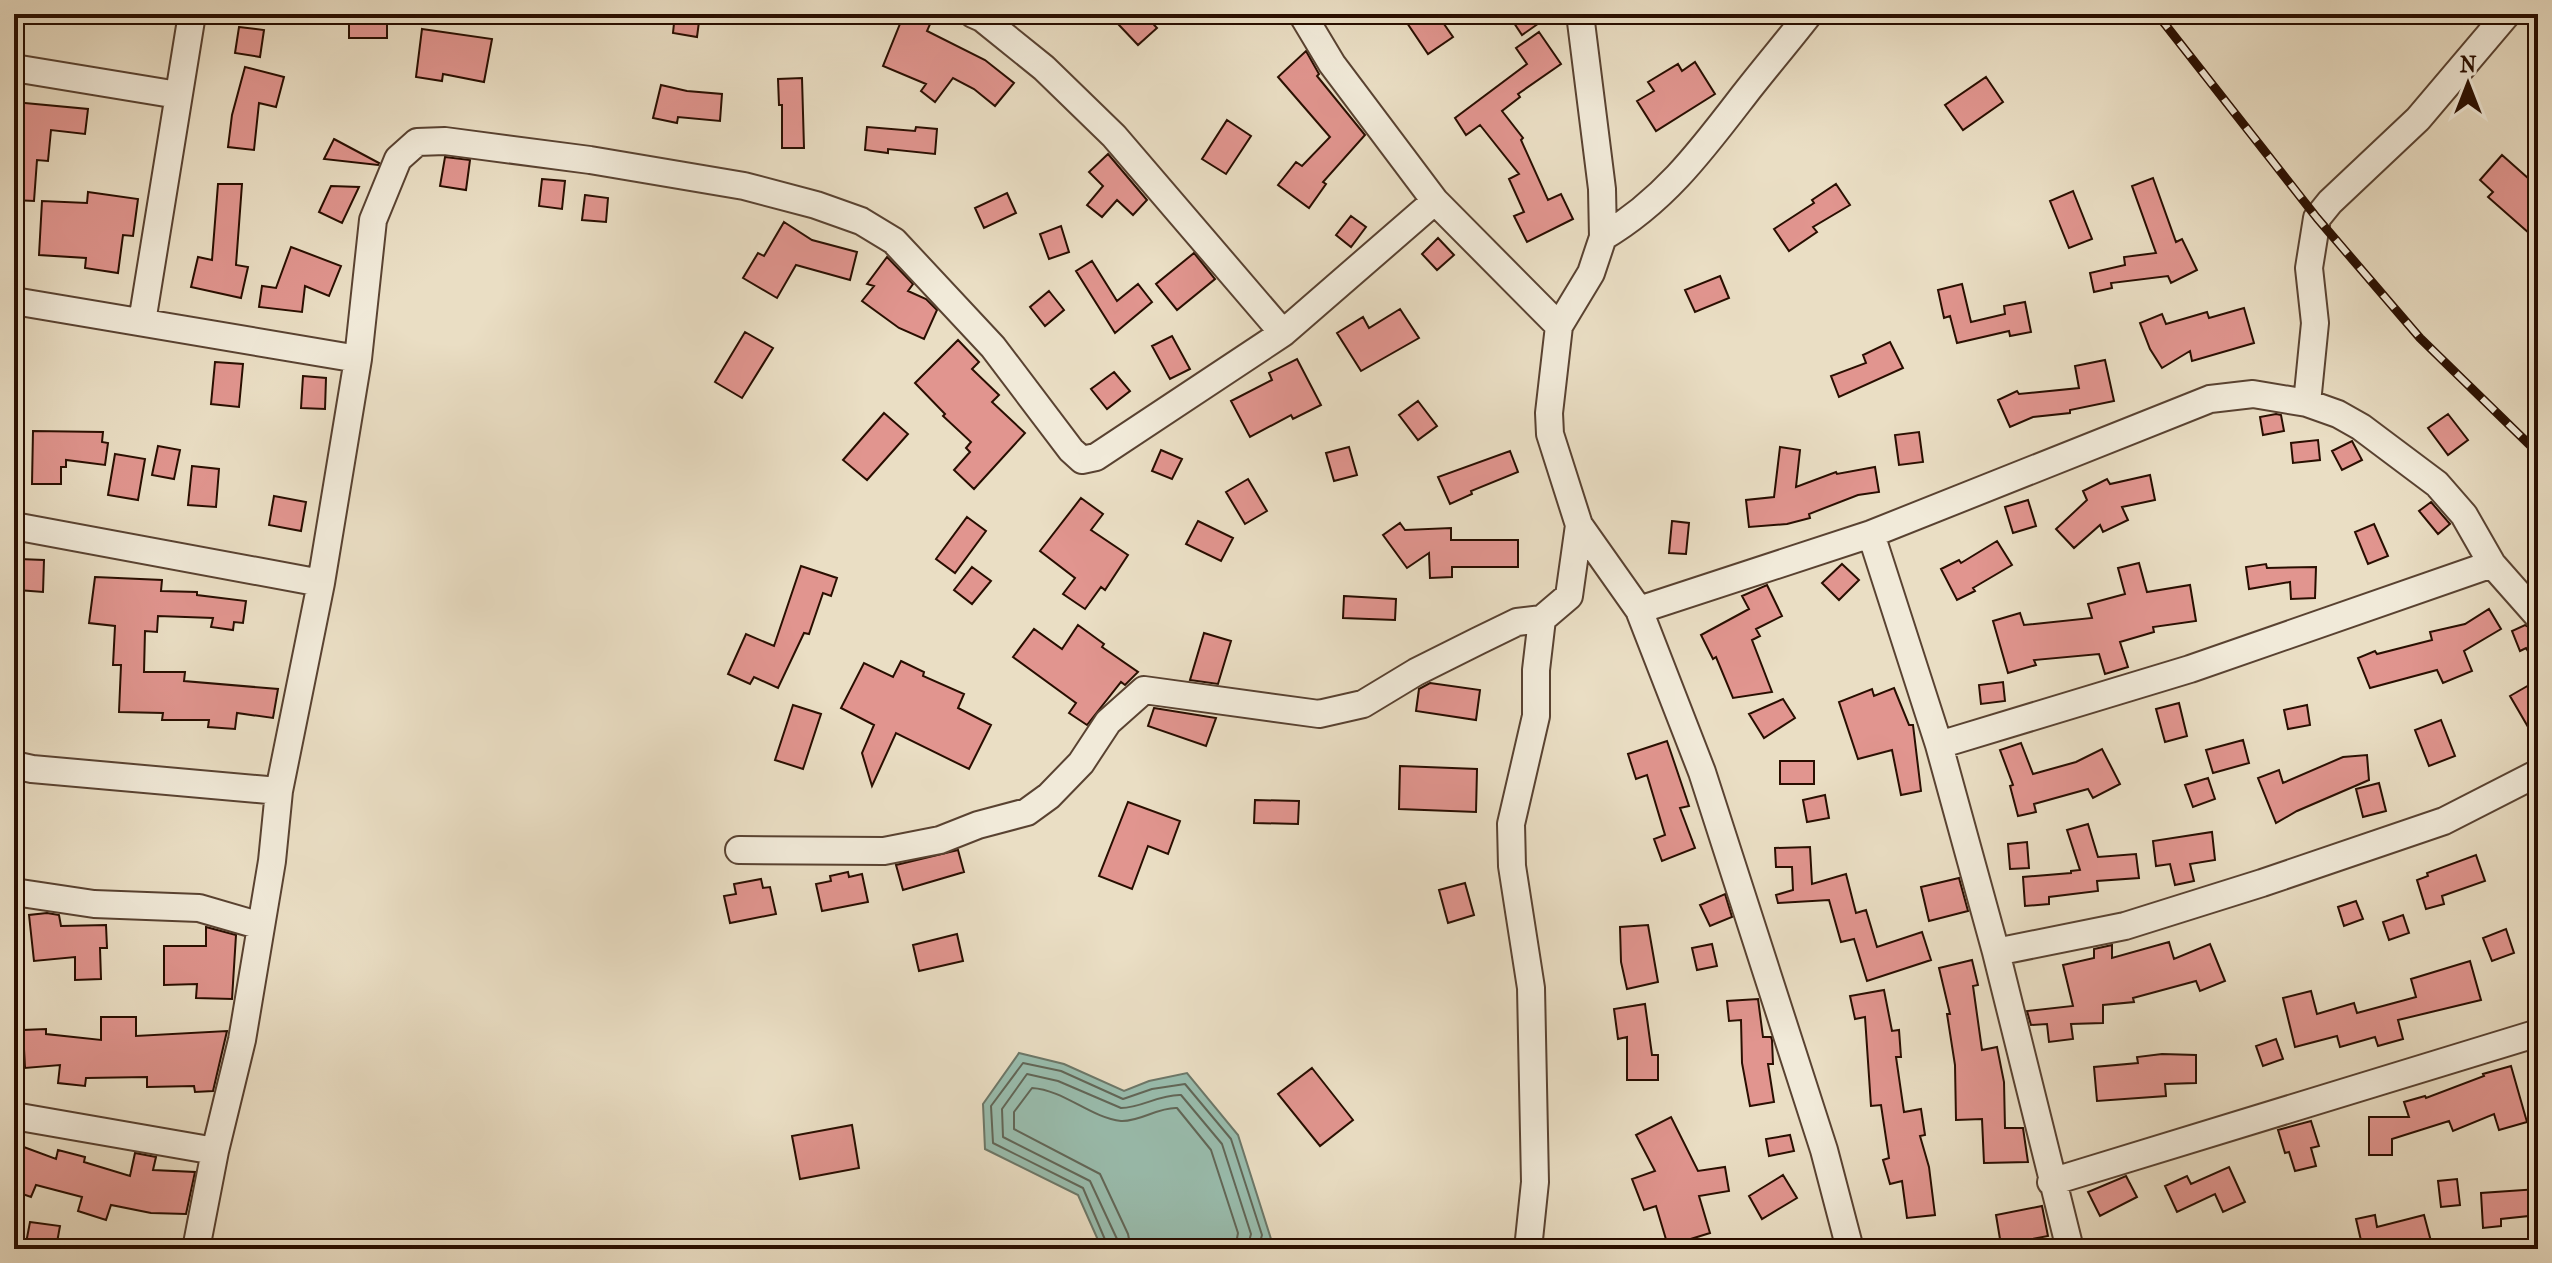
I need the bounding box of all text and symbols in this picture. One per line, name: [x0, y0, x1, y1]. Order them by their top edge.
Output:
north arrow: [2428, 44, 2508, 124]
text: N: [2460, 52, 2477, 78]

